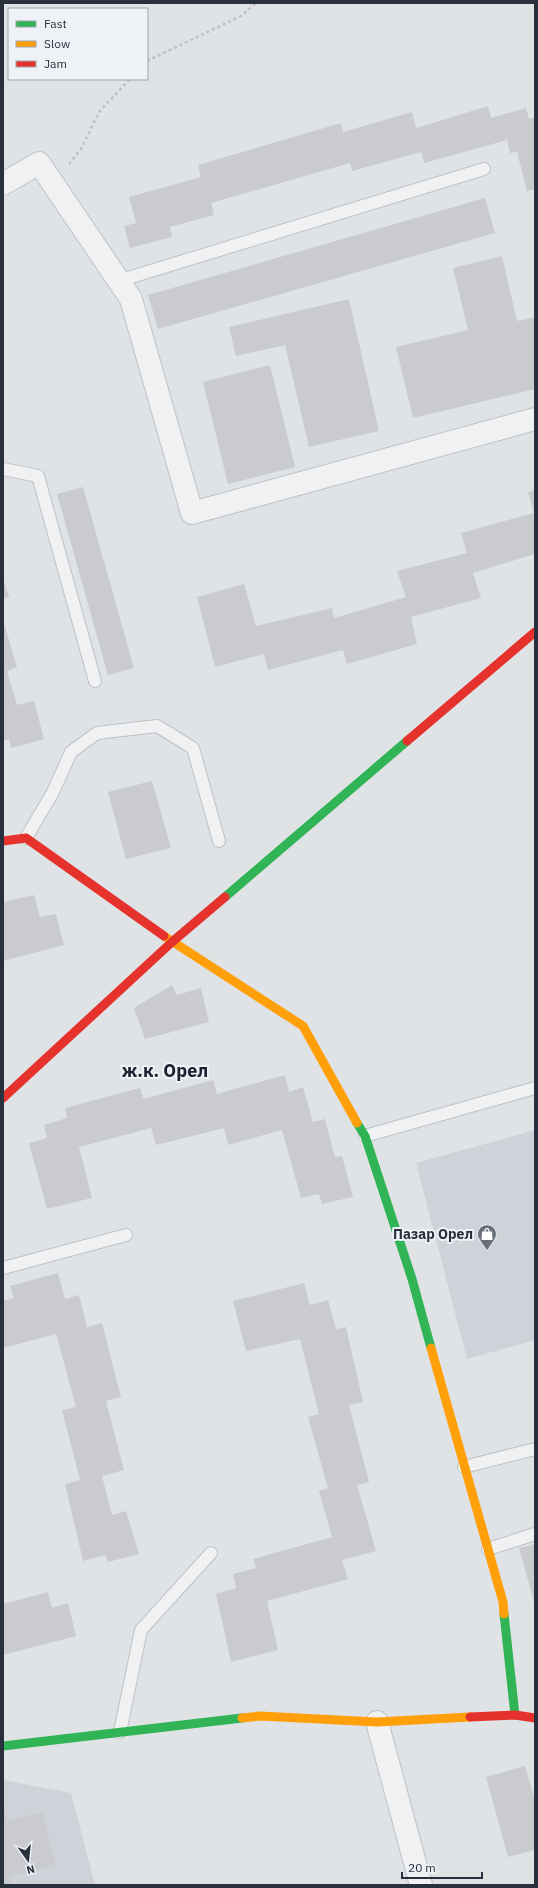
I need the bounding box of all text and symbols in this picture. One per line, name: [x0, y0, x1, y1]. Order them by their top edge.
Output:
legend: [8, 8, 148, 80]
text: Fast: [44, 16, 67, 31]
text: Slow: [44, 36, 70, 51]
text: Jam: [44, 56, 67, 71]
district label: ж.к. Орел: [122, 1059, 208, 1082]
shop icon: Пазар Орел: [476, 1223, 498, 1251]
place label: Пазар Орел: [393, 1225, 473, 1243]
north arrow: [8, 1840, 48, 1880]
scale bar: [402, 1854, 482, 1880]
text: 20 m: [408, 1860, 436, 1875]
text: N: [25, 1862, 36, 1877]

